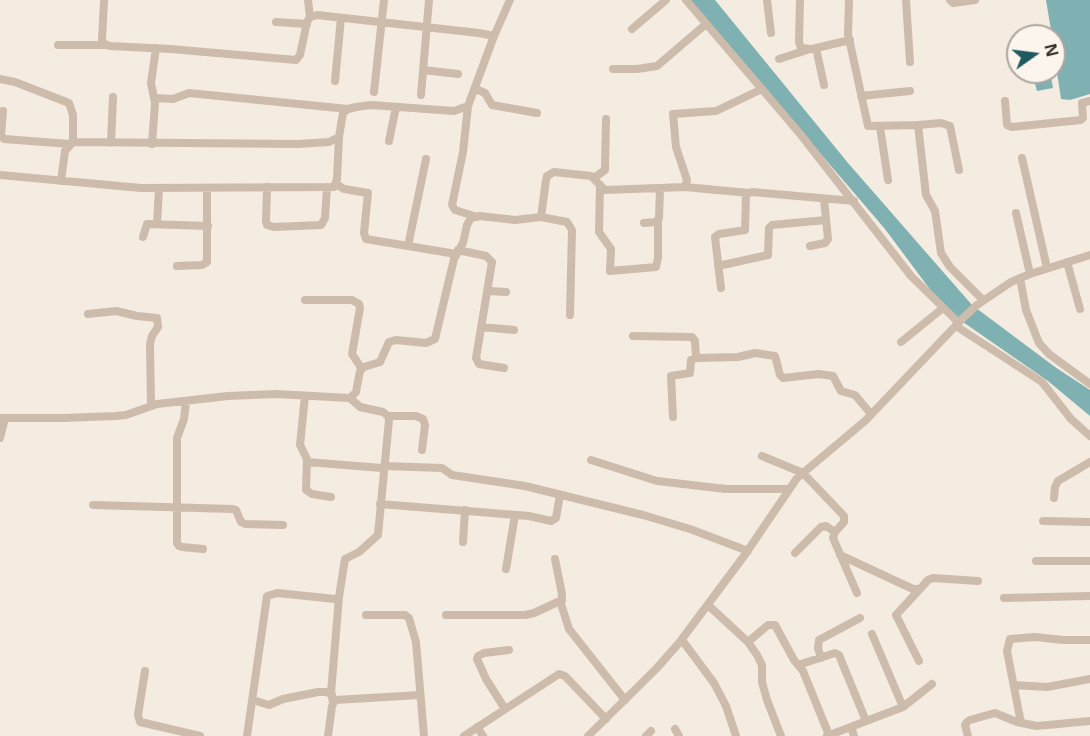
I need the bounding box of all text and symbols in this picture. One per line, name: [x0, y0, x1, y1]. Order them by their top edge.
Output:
north arrow: [1006, 24, 1066, 84]
text: N: [1039, 41, 1064, 59]

